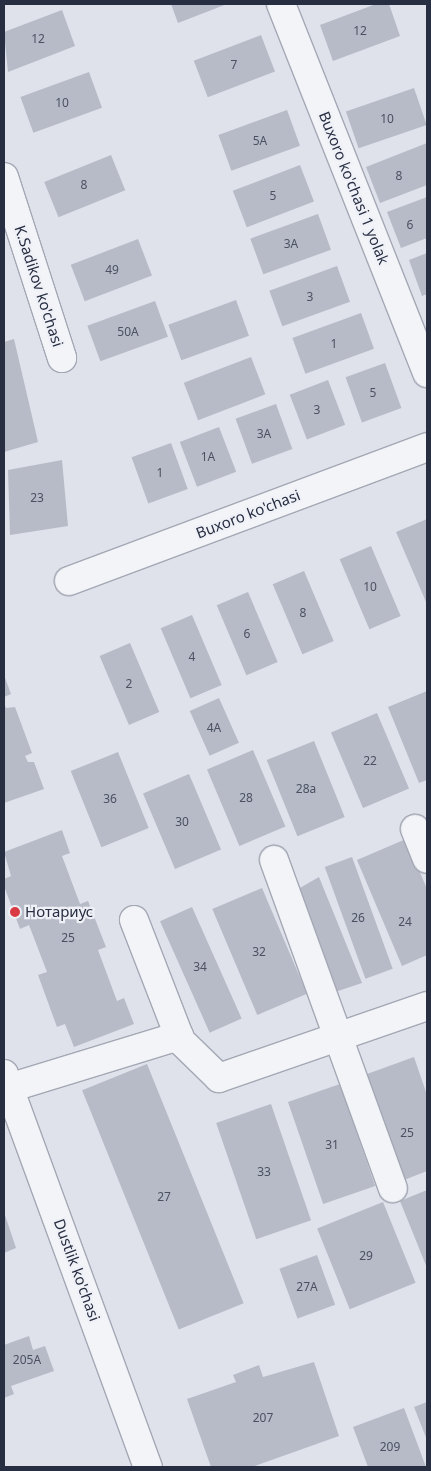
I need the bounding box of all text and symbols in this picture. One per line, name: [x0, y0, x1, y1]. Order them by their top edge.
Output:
house number: 12: [353, 24, 367, 38]
house number: 12: [31, 32, 45, 46]
house number: 7: [231, 58, 237, 72]
house number: 10: [55, 96, 69, 110]
street label: Buxoro ko'chasi 1 yolak: [315, 109, 393, 267]
house number: 10: [380, 112, 394, 126]
house number: 5A: [253, 134, 267, 148]
house number: 8: [396, 169, 402, 183]
house number: 8: [81, 178, 87, 192]
house number: 5: [270, 189, 276, 203]
house number: 6: [407, 218, 413, 232]
street label: K.Sadikov ko'chasi: [11, 223, 67, 349]
house number: 3A: [284, 237, 298, 251]
house number: 49: [105, 263, 119, 277]
house number: 3: [307, 290, 313, 304]
house number: 50A: [117, 325, 139, 339]
house number: 1: [331, 337, 337, 351]
house number: 5: [370, 386, 376, 400]
house number: 3: [314, 403, 320, 417]
house number: 3A: [257, 427, 271, 441]
house number: 1A: [201, 450, 215, 464]
house number: 1: [157, 466, 163, 480]
street label: Buxoro ko'chasi: [193, 486, 303, 542]
house number: 23: [30, 491, 44, 505]
house number: 10: [363, 580, 377, 594]
house number: 8: [300, 606, 306, 620]
house number: 6: [244, 627, 250, 641]
house number: 4: [189, 650, 195, 664]
house number: 2: [126, 677, 132, 691]
house number: 4А: [207, 721, 221, 735]
house number: 22: [363, 754, 377, 768]
house number: 28а: [296, 782, 316, 796]
house number: 28: [239, 791, 253, 805]
house number: 36: [103, 792, 117, 806]
house number: 30: [175, 815, 189, 829]
place label: Нотариус: [25, 903, 93, 921]
marker: Нотариус: [9, 906, 21, 918]
house number: 26: [351, 911, 365, 925]
house number: 24: [398, 915, 412, 929]
house number: 25: [61, 931, 75, 945]
house number: 32: [252, 945, 266, 959]
house number: 34: [193, 960, 207, 974]
house number: 25: [400, 1126, 414, 1140]
house number: 31: [325, 1138, 339, 1152]
house number: 33: [257, 1165, 271, 1179]
house number: 27: [157, 1190, 171, 1204]
street label: Dustlik ko'chasi: [50, 1216, 104, 1324]
house number: 29: [359, 1249, 373, 1263]
house number: 27А: [296, 1280, 318, 1294]
house number: 205A: [13, 1353, 41, 1367]
house number: 207: [253, 1411, 273, 1425]
house number: 209: [380, 1440, 400, 1454]

